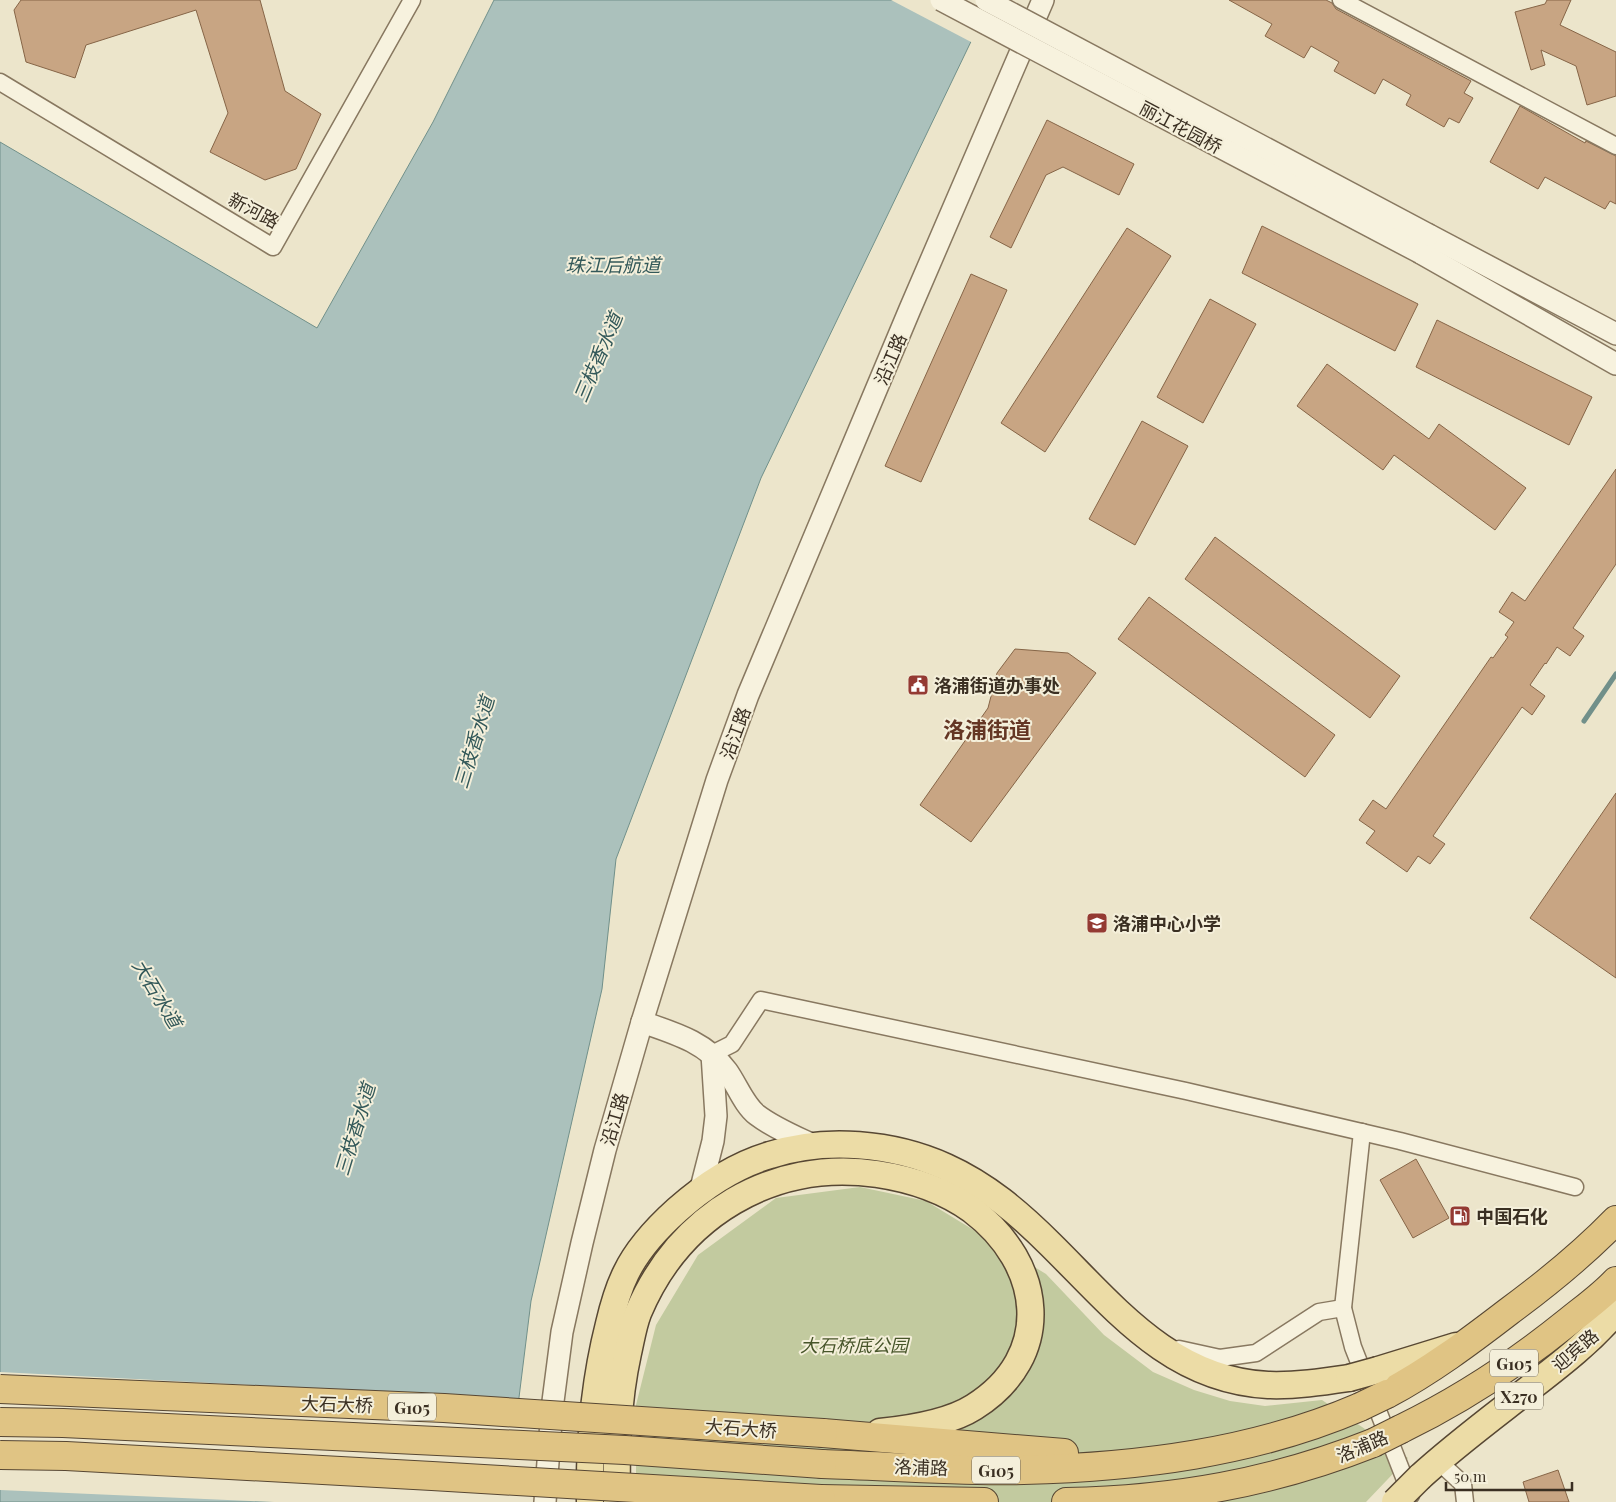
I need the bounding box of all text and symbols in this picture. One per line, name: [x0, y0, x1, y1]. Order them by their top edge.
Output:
street label: 丽江花园桥: [1136, 95, 1226, 159]
street label: 新河路: [225, 187, 283, 233]
water label: 珠江后航道: [565, 251, 663, 277]
water label: 三枝香水道: [566, 305, 629, 406]
street label: 沿江路: [868, 329, 912, 389]
public building icon: 洛浦街道办事处: [906, 673, 930, 697]
place label: 洛浦街道办事处: [934, 673, 1060, 697]
water label: 三枝香水道: [447, 690, 500, 791]
street label: 沿江路: [714, 704, 756, 762]
district label: 洛浦街道: [943, 714, 1031, 744]
school or university icon: 洛浦中心小学: [1085, 911, 1109, 935]
place label: 洛浦中心小学: [1113, 911, 1221, 935]
water label: 大石水道: [127, 954, 190, 1035]
water label: 三枝香水道: [328, 1077, 381, 1178]
street label: 沿江路: [595, 1090, 633, 1148]
fuel station icon: 中国石化: [1448, 1204, 1472, 1228]
place label: 中国石化: [1476, 1204, 1548, 1228]
street label: 迎宾路: [1547, 1323, 1603, 1377]
park label: 大石桥底公园: [800, 1333, 911, 1357]
road number: G105: [1490, 1350, 1538, 1376]
road number: X270: [1495, 1382, 1543, 1410]
street label: 大石大桥: [301, 1391, 373, 1417]
road number: G105: [388, 1394, 436, 1420]
street label: 大石大桥: [704, 1414, 778, 1442]
street label: 洛浦路: [1332, 1424, 1392, 1468]
street label: 洛浦路: [894, 1454, 948, 1480]
road number: G105: [972, 1456, 1020, 1484]
scale bar: [1446, 1460, 1572, 1492]
text: 50 m: [1454, 1466, 1487, 1486]

